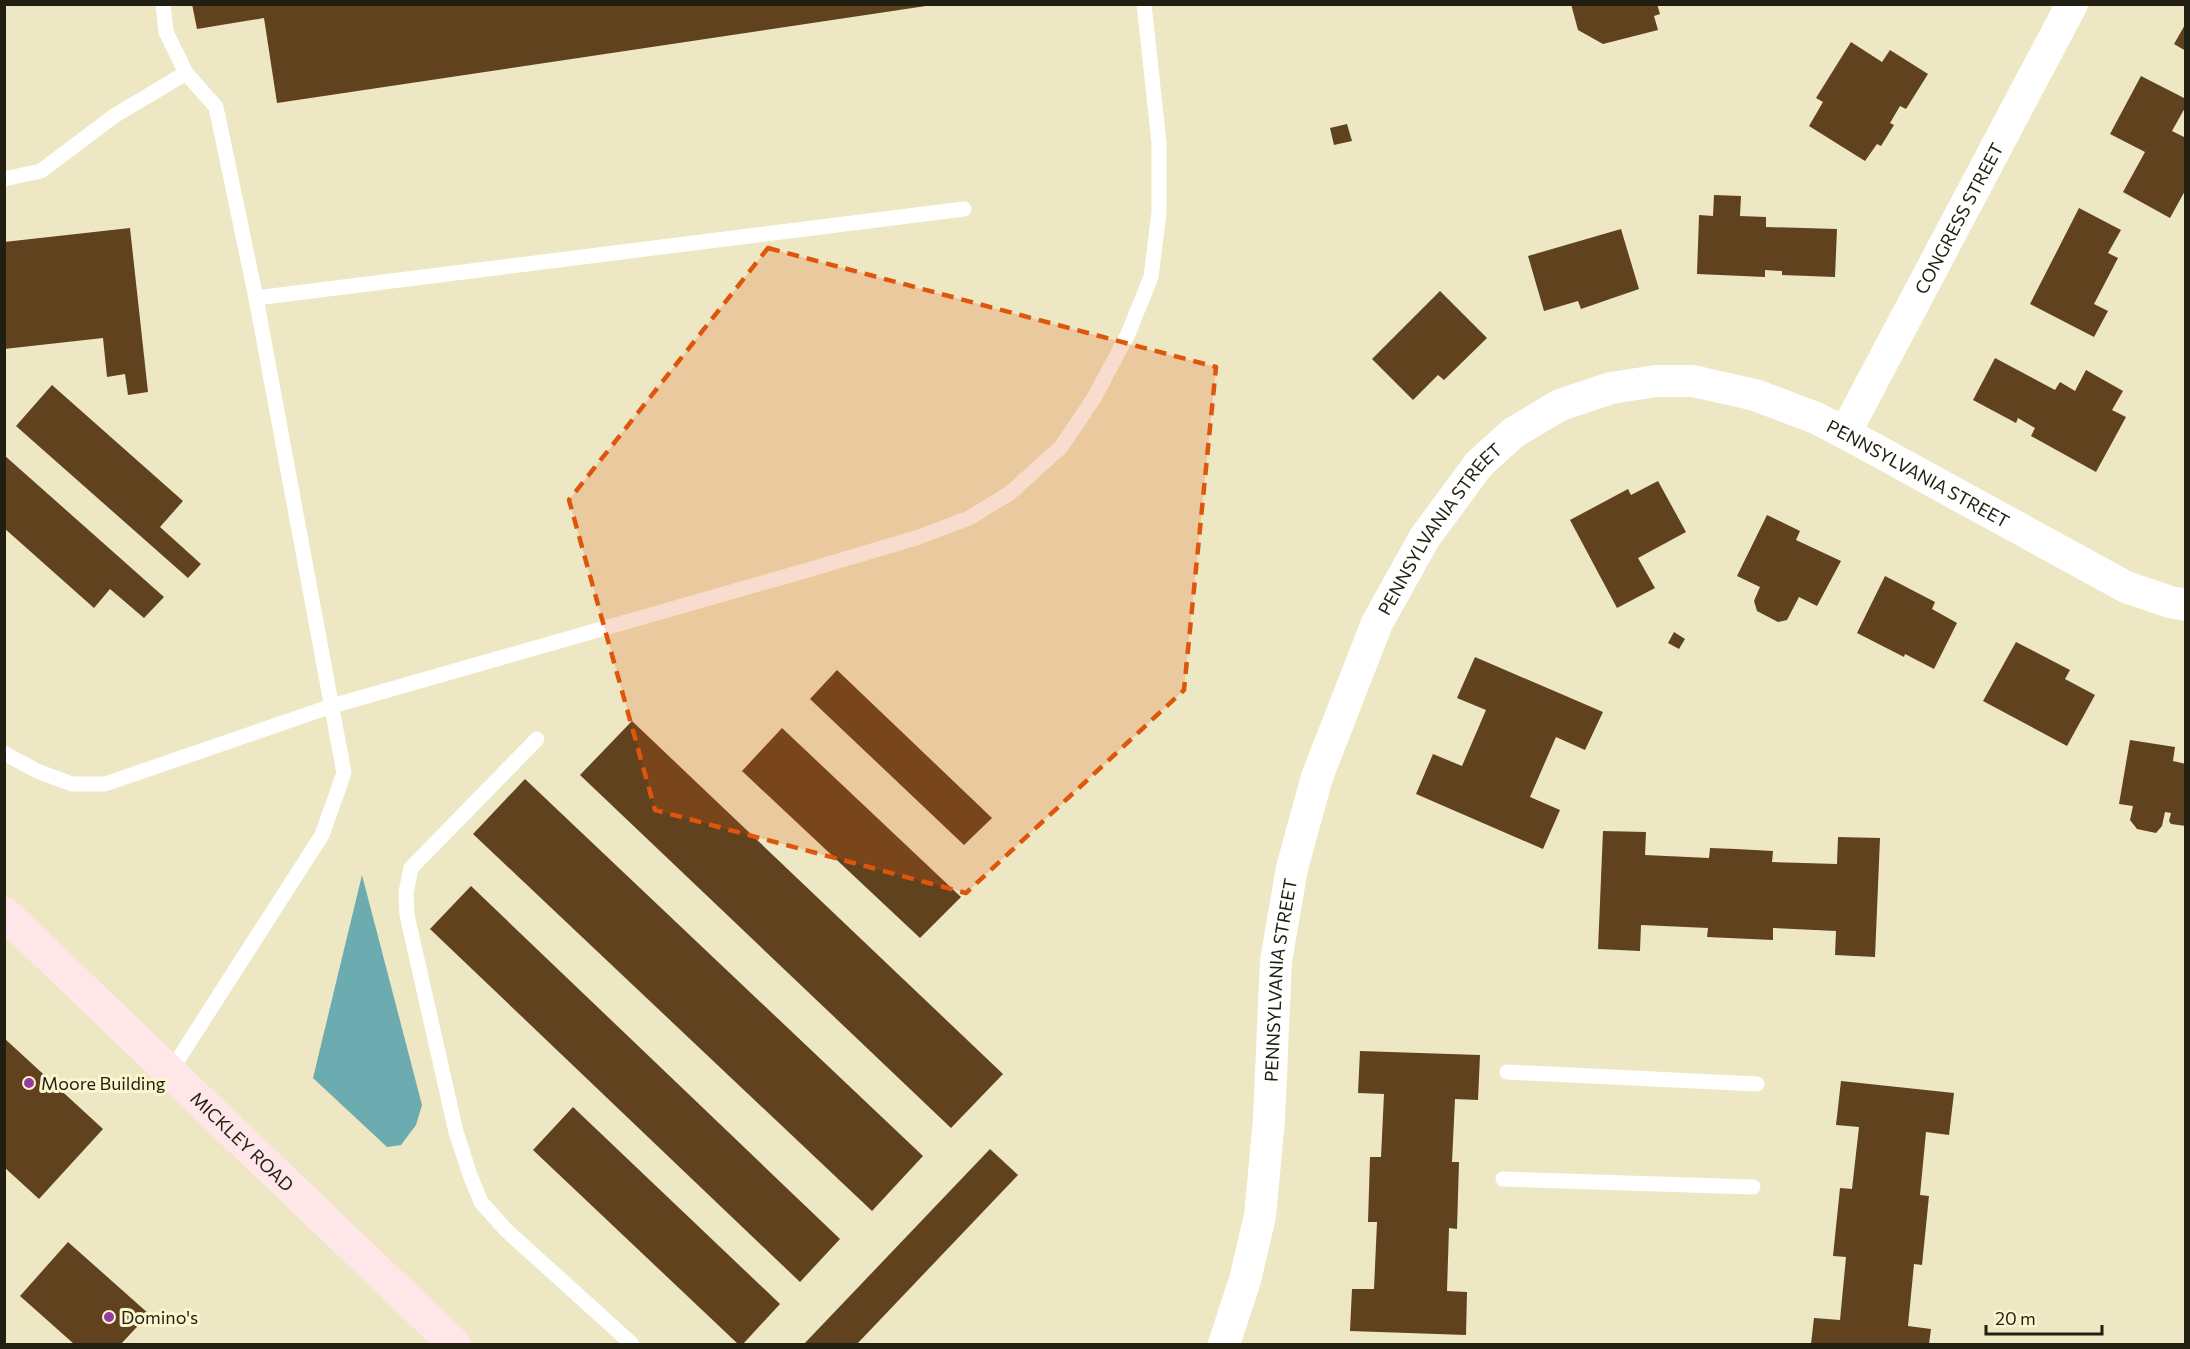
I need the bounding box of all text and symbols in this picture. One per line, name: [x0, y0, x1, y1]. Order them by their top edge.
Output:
street label: CONGRESS STREET: [1910, 139, 2008, 298]
street label: PENNSYLVANIA STREET: [1823, 415, 2013, 532]
street label: PENNSYLVANIA STREET: [1373, 438, 1506, 619]
street label: PENNSYLVANIA STREET: [1260, 877, 1301, 1082]
place label: Moore Building: [41, 1072, 166, 1094]
marker: Moore Building: [22, 1076, 36, 1090]
street label: MICKLEY ROAD: [186, 1087, 299, 1196]
scale bar: [1986, 1298, 2102, 1336]
place label: Domino's: [121, 1306, 198, 1328]
text: 20 m: [1995, 1307, 2036, 1329]
marker: Domino's: [102, 1310, 116, 1324]

